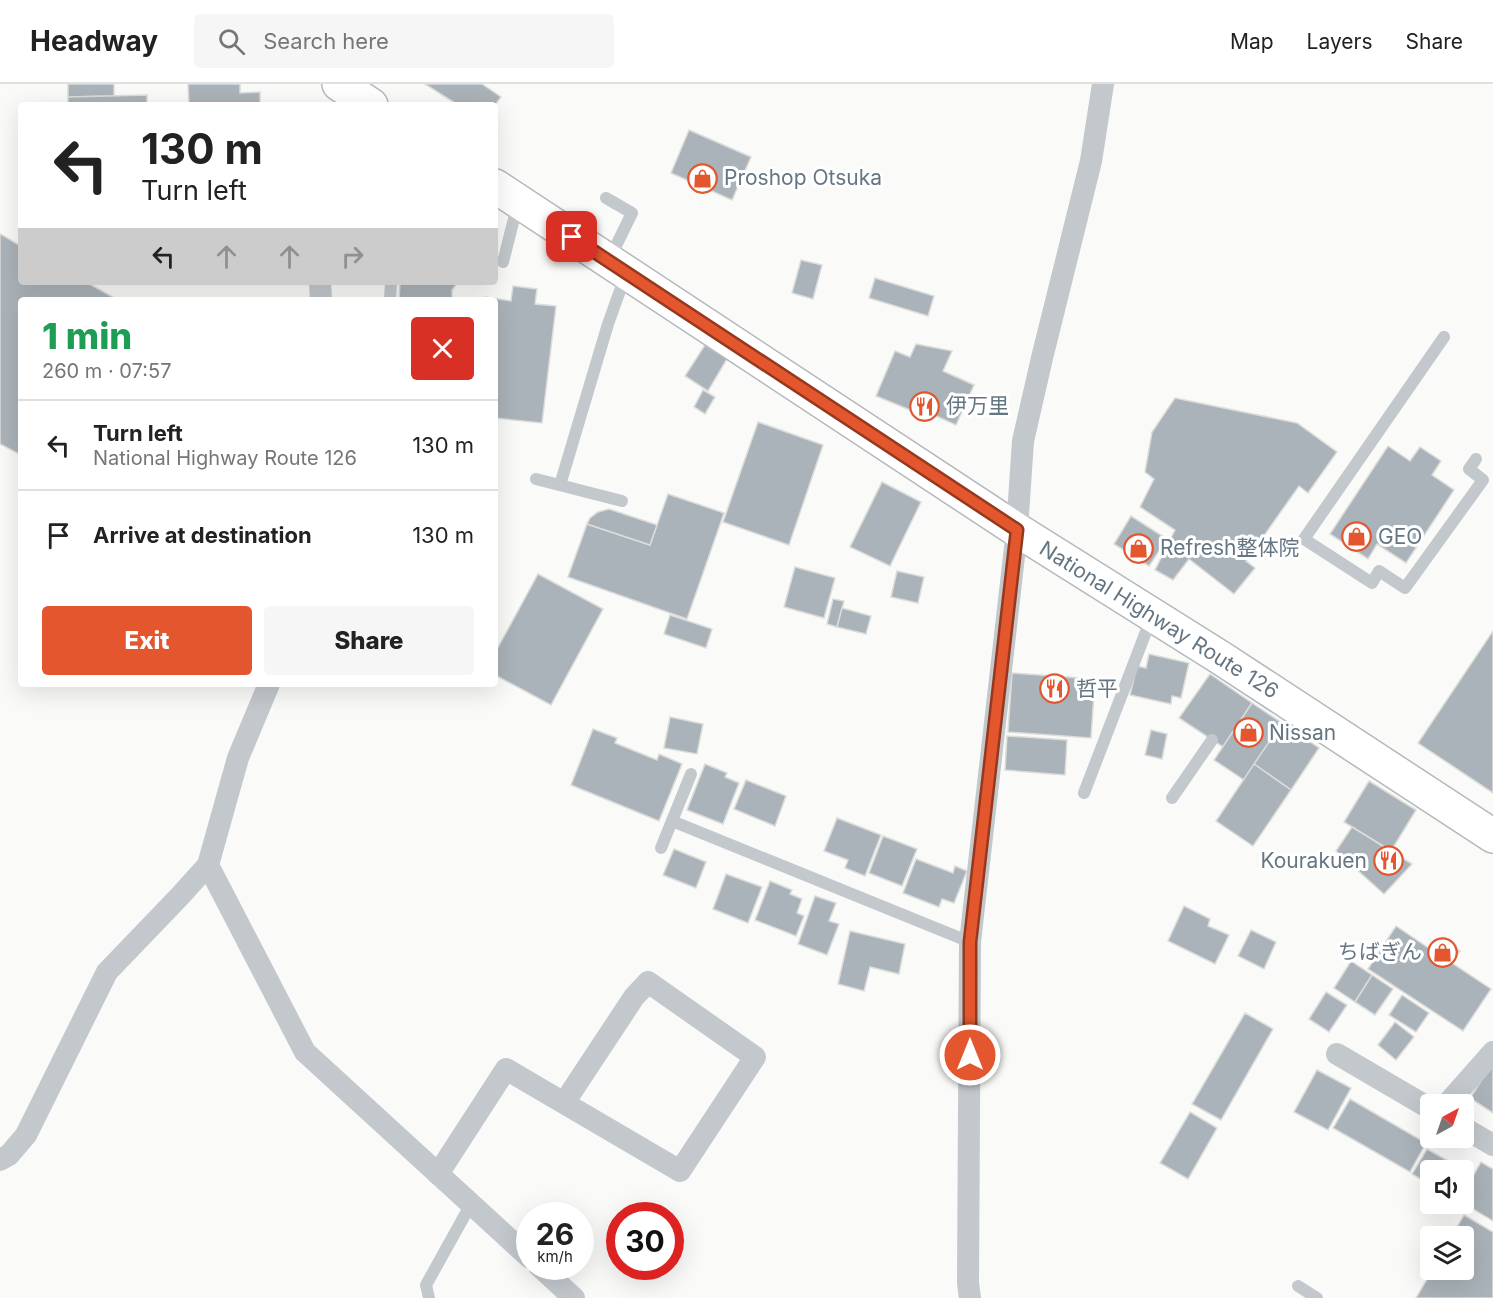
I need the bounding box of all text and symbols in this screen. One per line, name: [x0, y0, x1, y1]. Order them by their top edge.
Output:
search box: [194, 14, 614, 68]
text: Headway: [30, 24, 158, 58]
icon: search: [215, 25, 248, 58]
text: Search here: [263, 28, 389, 54]
text: Map: [1230, 29, 1274, 54]
text: Layers: [1307, 29, 1373, 54]
text: Share: [1406, 29, 1463, 54]
text: 130 m: [141, 123, 263, 174]
icon: left: [42, 126, 120, 204]
shop icon: Proshop Otsuka: [687, 162, 719, 194]
place label: Proshop Otsuka: [724, 165, 882, 190]
text: Turn left: [141, 174, 247, 207]
pin: [546, 211, 597, 262]
icon: arrive: [555, 220, 588, 253]
icon: left: [147, 240, 180, 273]
icon: ahead: [210, 240, 243, 273]
icon: ahead: [273, 240, 306, 273]
icon: right: [336, 240, 369, 273]
text: 1 min: [42, 314, 132, 358]
button: close: [411, 317, 474, 380]
text: 260 m · 07:57: [42, 359, 171, 383]
restaurant icon: 伊万里: [909, 390, 941, 422]
place label: 伊万里: [946, 393, 1009, 418]
text: Turn left: [93, 420, 183, 446]
icon: left: [42, 429, 75, 462]
text: 130 m: [412, 432, 474, 458]
text: National Highway Route 126: [93, 446, 357, 470]
icon: arrive: [42, 519, 75, 552]
shop icon: GEO: [1341, 521, 1373, 553]
text: Arrive at destination: [93, 522, 312, 548]
text: 130 m: [412, 522, 474, 548]
place label: GEO: [1378, 524, 1422, 549]
shop icon: Refresh整体院: [1123, 532, 1155, 564]
place label: Refresh整体院: [1160, 535, 1300, 560]
street label: National Highway Route 126: [1035, 536, 1283, 704]
button: Exit: [42, 606, 252, 675]
button: Share: [264, 606, 474, 675]
restaurant icon: 哲平: [1039, 673, 1071, 705]
place label: 哲平: [1076, 676, 1118, 701]
shop icon: Nissan: [1232, 717, 1264, 749]
place label: Nissan: [1269, 720, 1336, 745]
restaurant icon: Kourakuen: [1372, 845, 1404, 877]
place label: Kourakuen: [1260, 848, 1367, 873]
shop icon: ちばぎん: [1427, 936, 1459, 968]
place label: ちばぎん: [1338, 939, 1422, 964]
position arrow: [938, 1023, 1002, 1087]
north arrow: [1420, 1094, 1474, 1148]
map controls: [1420, 1094, 1474, 1280]
button: sound: [1420, 1160, 1474, 1214]
speed limit sign: 30: [606, 1202, 684, 1280]
text: 26: [536, 1216, 574, 1252]
button: layers: [1420, 1226, 1474, 1280]
text: km/h: [537, 1247, 573, 1266]

